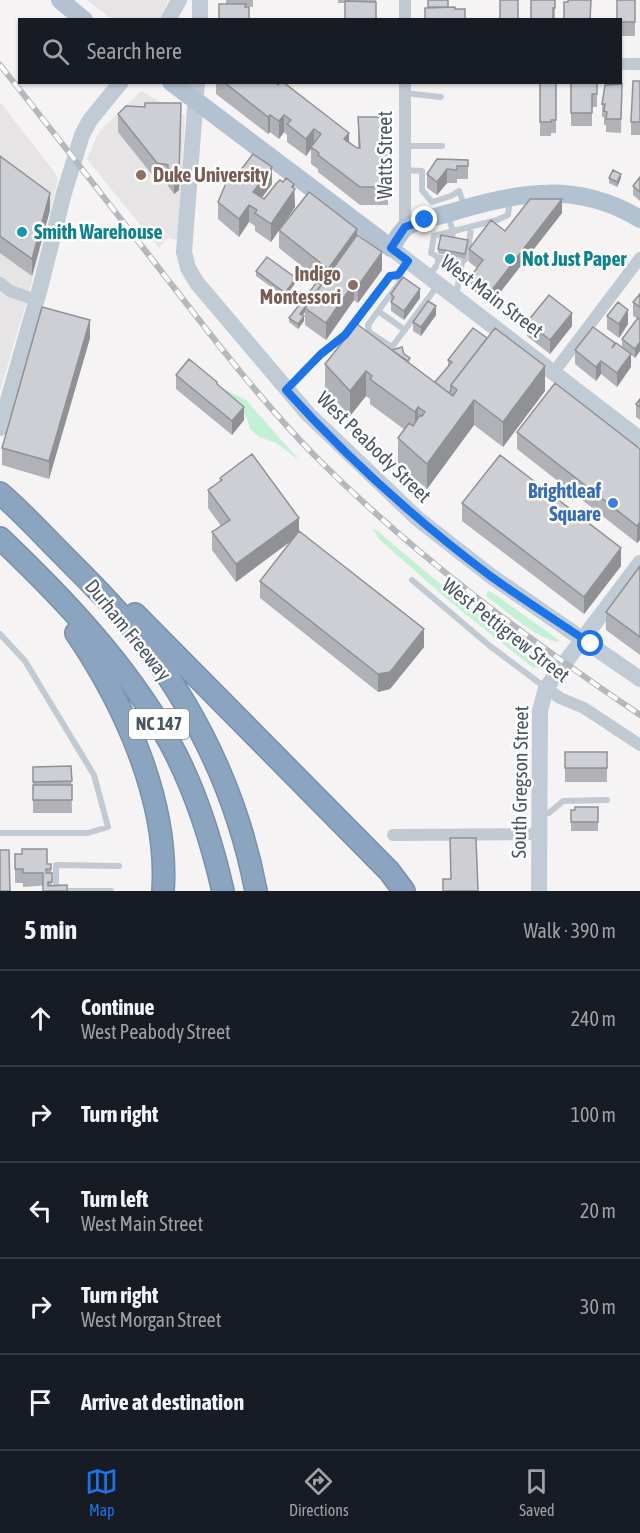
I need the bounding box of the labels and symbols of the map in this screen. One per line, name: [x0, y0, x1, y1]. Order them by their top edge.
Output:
street label: Watts Street: [373, 111, 396, 199]
place label: Duke University: [153, 163, 270, 186]
marker: Duke University: [134, 168, 148, 182]
route end: [411, 206, 437, 232]
place label: Smith Warehouse: [34, 220, 163, 243]
marker: Smith Warehouse: [15, 225, 29, 239]
place label: Not Just Paper: [522, 247, 628, 270]
street label: West Main Street: [437, 250, 548, 342]
marker: Not Just Paper: [503, 252, 517, 266]
place label: Indigo Montessori: [260, 262, 341, 308]
marker: Indigo Montessori: [346, 278, 360, 292]
street label: West Peabody Street: [312, 386, 436, 507]
place label: Brightleaf Square: [528, 479, 601, 525]
marker: Brightleaf Square: [606, 496, 620, 510]
street label: West Pettigrew Street: [438, 573, 575, 687]
street label: Durham Freeway: [81, 574, 176, 685]
route start: [577, 630, 603, 656]
street label: South Gregson Street: [507, 705, 532, 858]
road number: NC 147: [129, 709, 189, 739]

